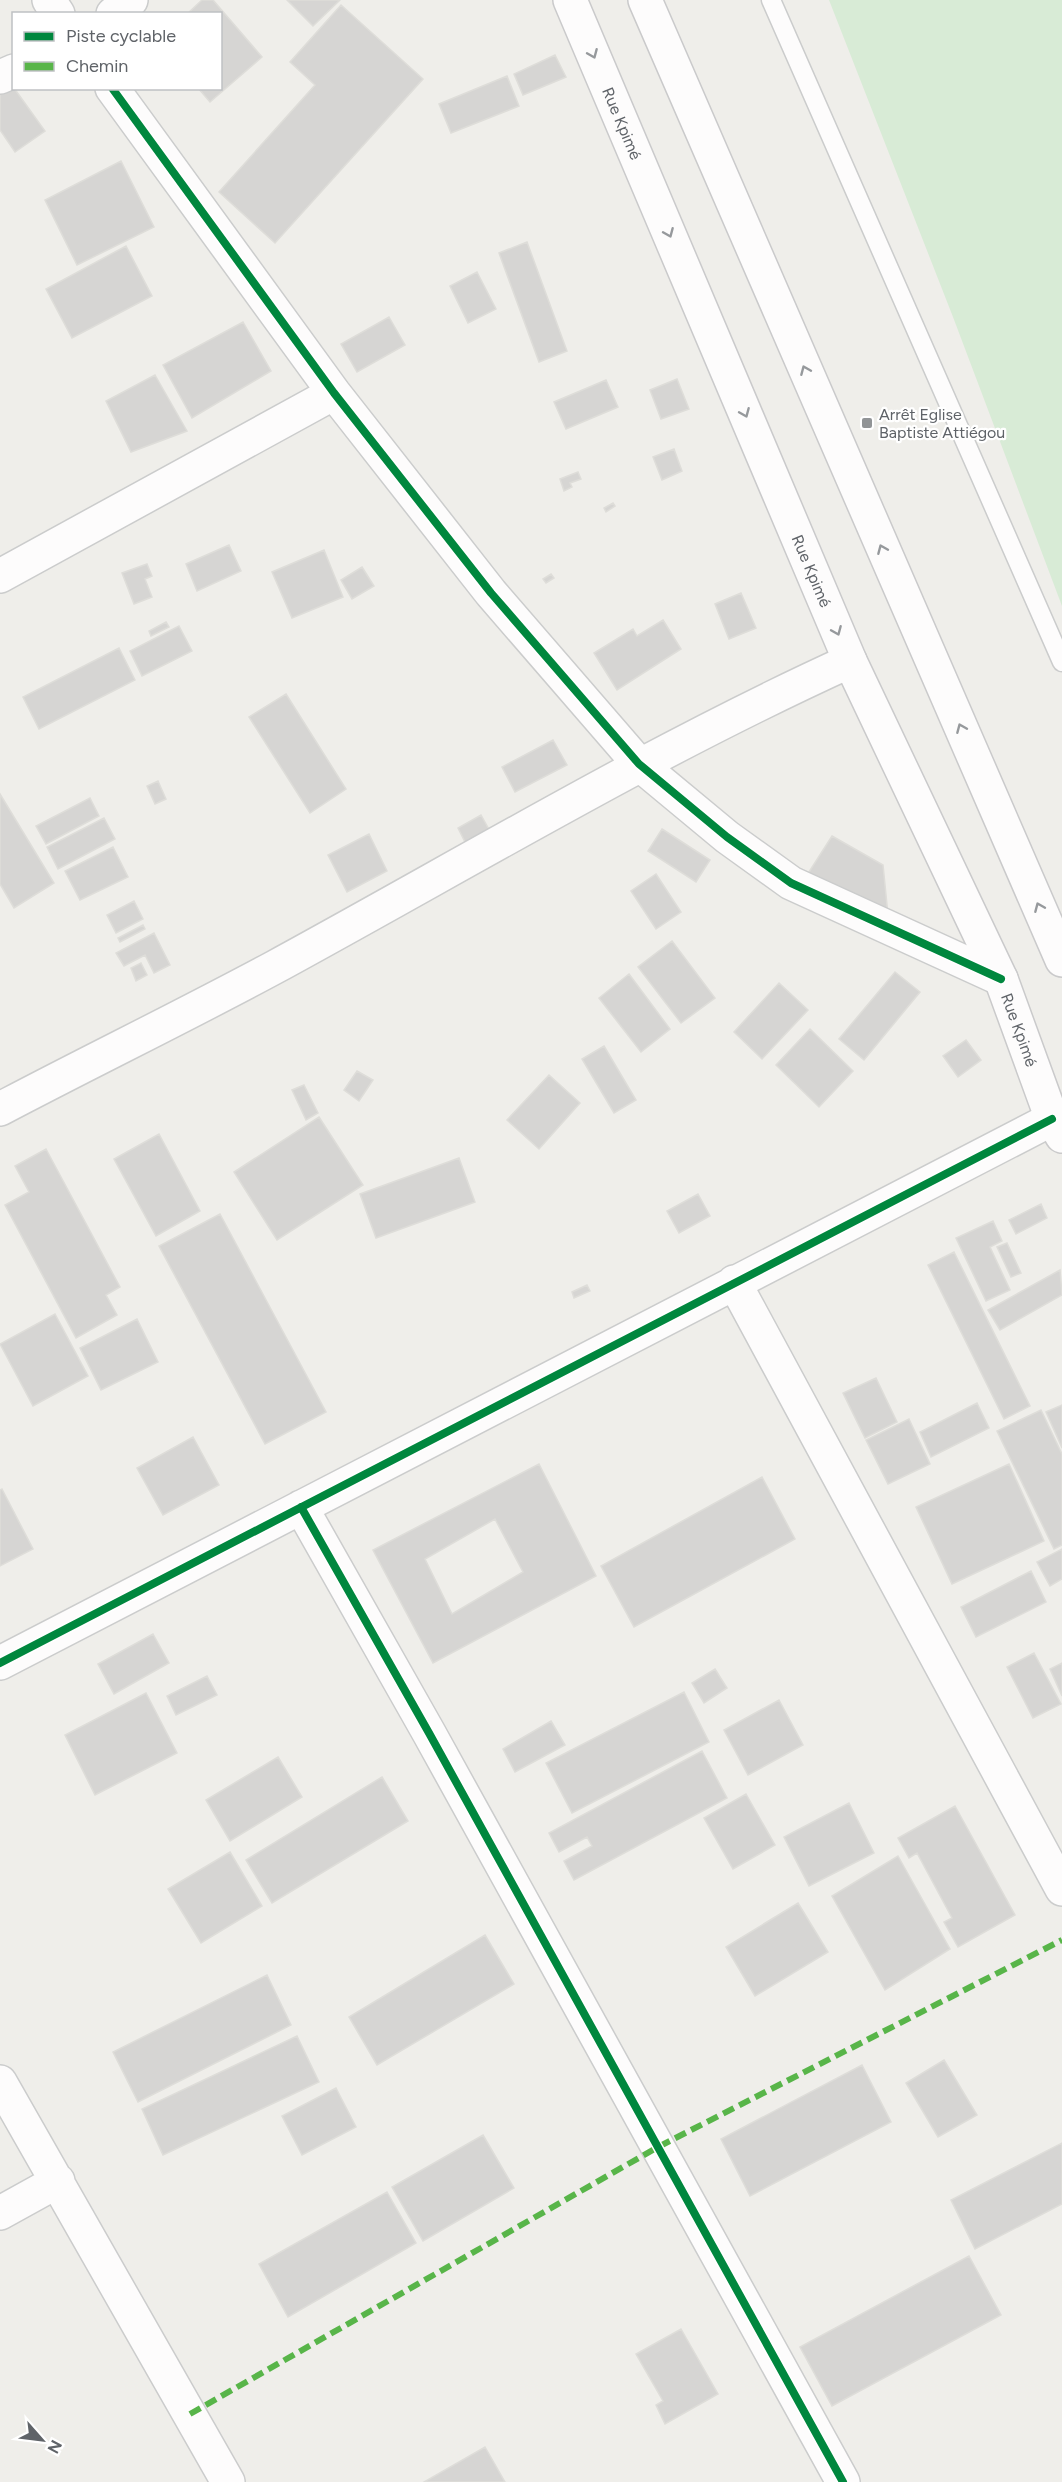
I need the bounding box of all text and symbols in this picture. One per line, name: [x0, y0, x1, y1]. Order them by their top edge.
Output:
legend: [12, 12, 222, 90]
text: Piste cyclable: [66, 25, 176, 47]
one-way arrow: [586, 48, 598, 59]
text: Chemin: [66, 55, 128, 77]
street label: Rue Kpimé: [599, 84, 646, 163]
one-way arrow: [662, 227, 674, 238]
one-way arrow: [800, 366, 812, 377]
place label: Arrêt Eglise Baptiste Attiégou: [879, 405, 1005, 442]
one-way arrow: [738, 407, 750, 418]
marker: Arrêt Eglise Baptiste Attiégou: [860, 416, 874, 430]
street label: Rue Kpimé: [788, 532, 836, 610]
one-way arrow: [877, 545, 889, 556]
one-way arrow: [830, 625, 842, 636]
one-way arrow: [957, 723, 969, 734]
one-way arrow: [1034, 902, 1046, 913]
street label: Rue Kpimé: [997, 990, 1042, 1069]
north arrow: [12, 2410, 72, 2470]
text: N: [44, 2437, 66, 2457]

